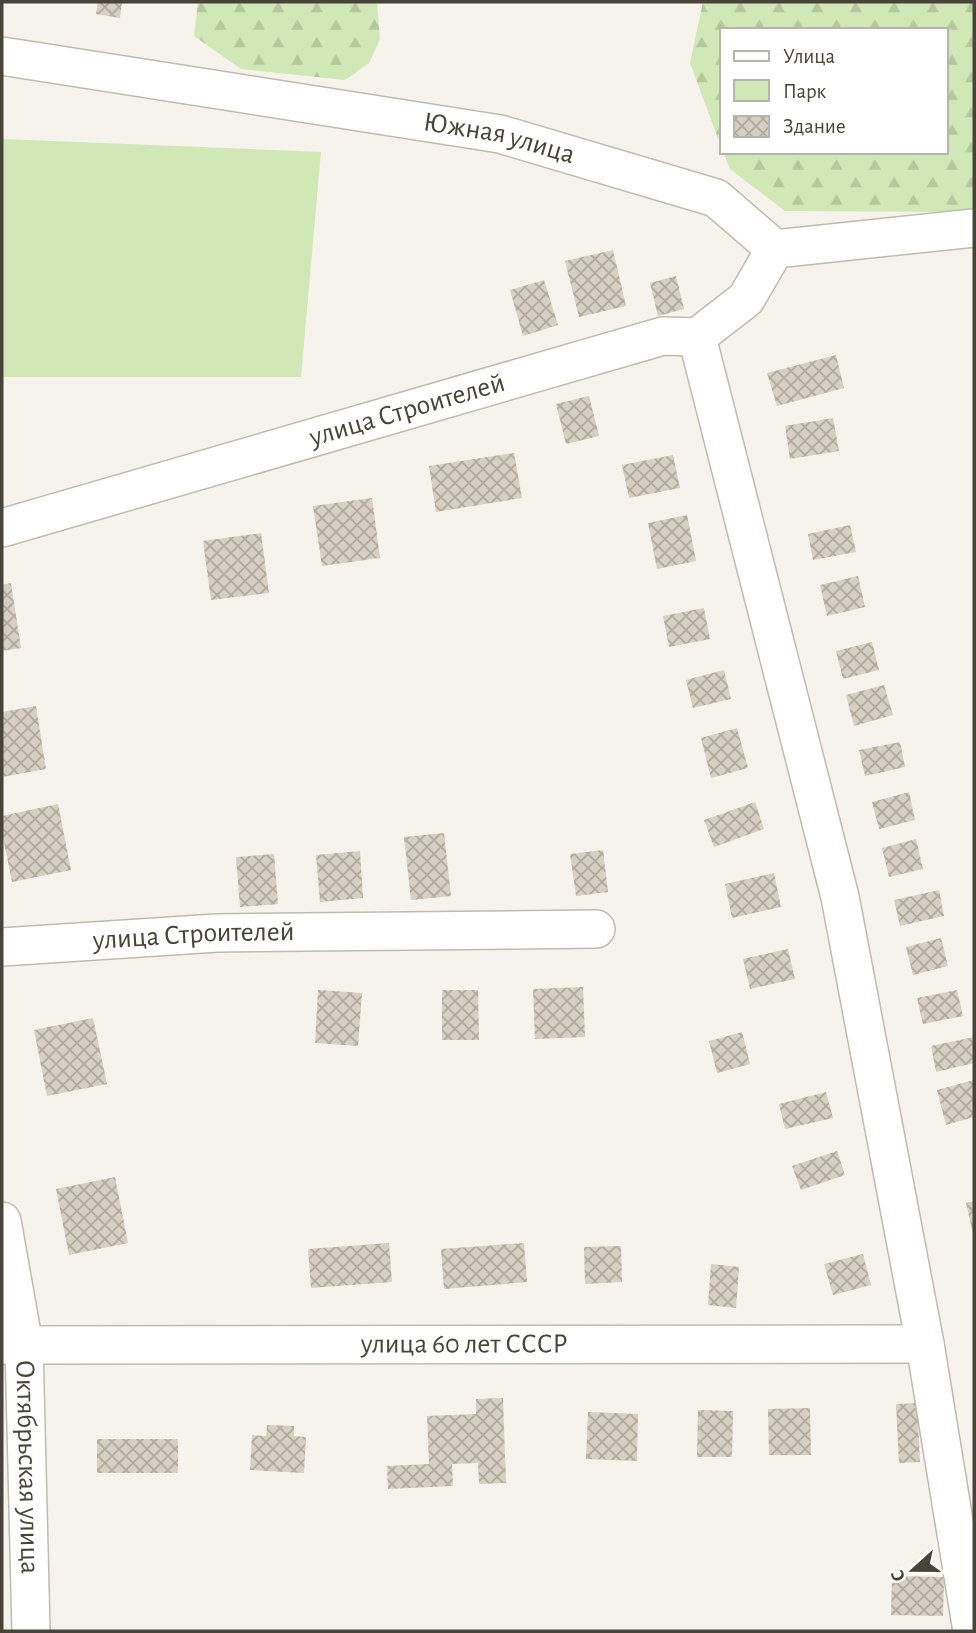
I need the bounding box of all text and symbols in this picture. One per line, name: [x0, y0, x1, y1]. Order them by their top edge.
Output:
legend: [720, 28, 948, 154]
text: Улица: [783, 46, 836, 67]
text: Парк: [783, 81, 827, 102]
street label: Южная улица: [421, 108, 578, 169]
text: Здание: [783, 116, 846, 137]
street label: улица Строителей: [305, 369, 508, 452]
street label: улица Строителей: [91, 918, 295, 955]
street label: улица 60 лет СССР: [360, 1330, 567, 1359]
street label: Октябрьская улица: [10, 1360, 44, 1575]
north arrow: [878, 1535, 948, 1605]
text: С: [888, 1567, 909, 1584]

